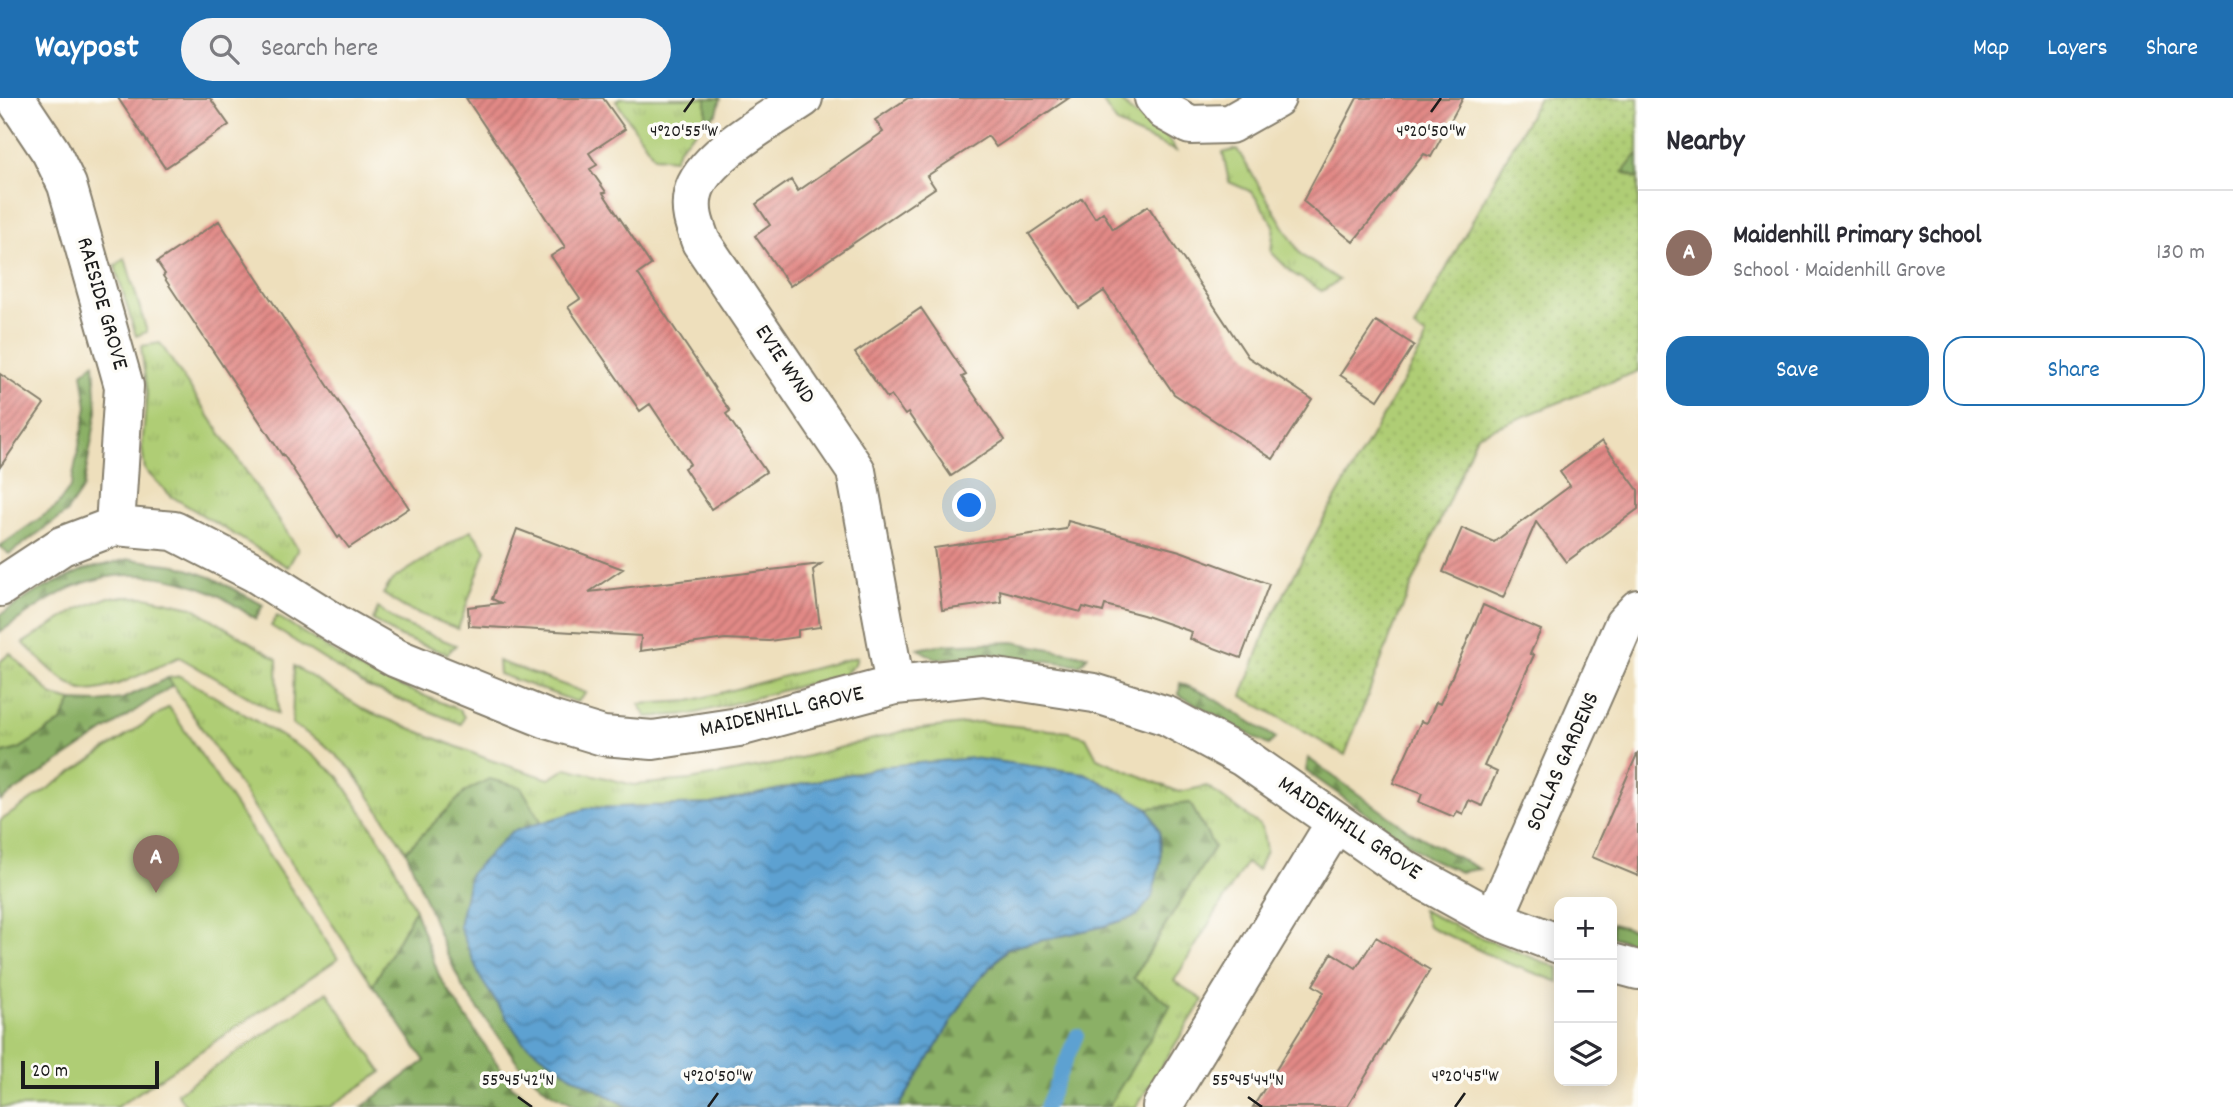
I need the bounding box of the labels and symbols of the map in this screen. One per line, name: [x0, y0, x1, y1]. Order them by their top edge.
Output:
text: 4°20'55"W: [650, 120, 719, 145]
text: 4°20'50"W: [1396, 120, 1466, 145]
street label: RAESIDE GROVE: [66, 234, 136, 375]
street label: EVIE WYND: [745, 319, 823, 411]
your location: [952, 488, 986, 522]
street label: MAIDENHILL GROVE: [697, 678, 868, 748]
street label: SOLLAS GARDENS: [1519, 687, 1609, 837]
street label: MAIDENHILL GROVE: [1270, 769, 1428, 890]
pin: A: [133, 835, 179, 893]
scale bar: [21, 1058, 159, 1090]
text: 4°20'50"W: [683, 1065, 753, 1090]
text: 4°20'45"W: [1431, 1065, 1499, 1090]
text: 55°45'42"N: [482, 1069, 554, 1094]
text: 55°45'44"N: [1212, 1069, 1284, 1094]

